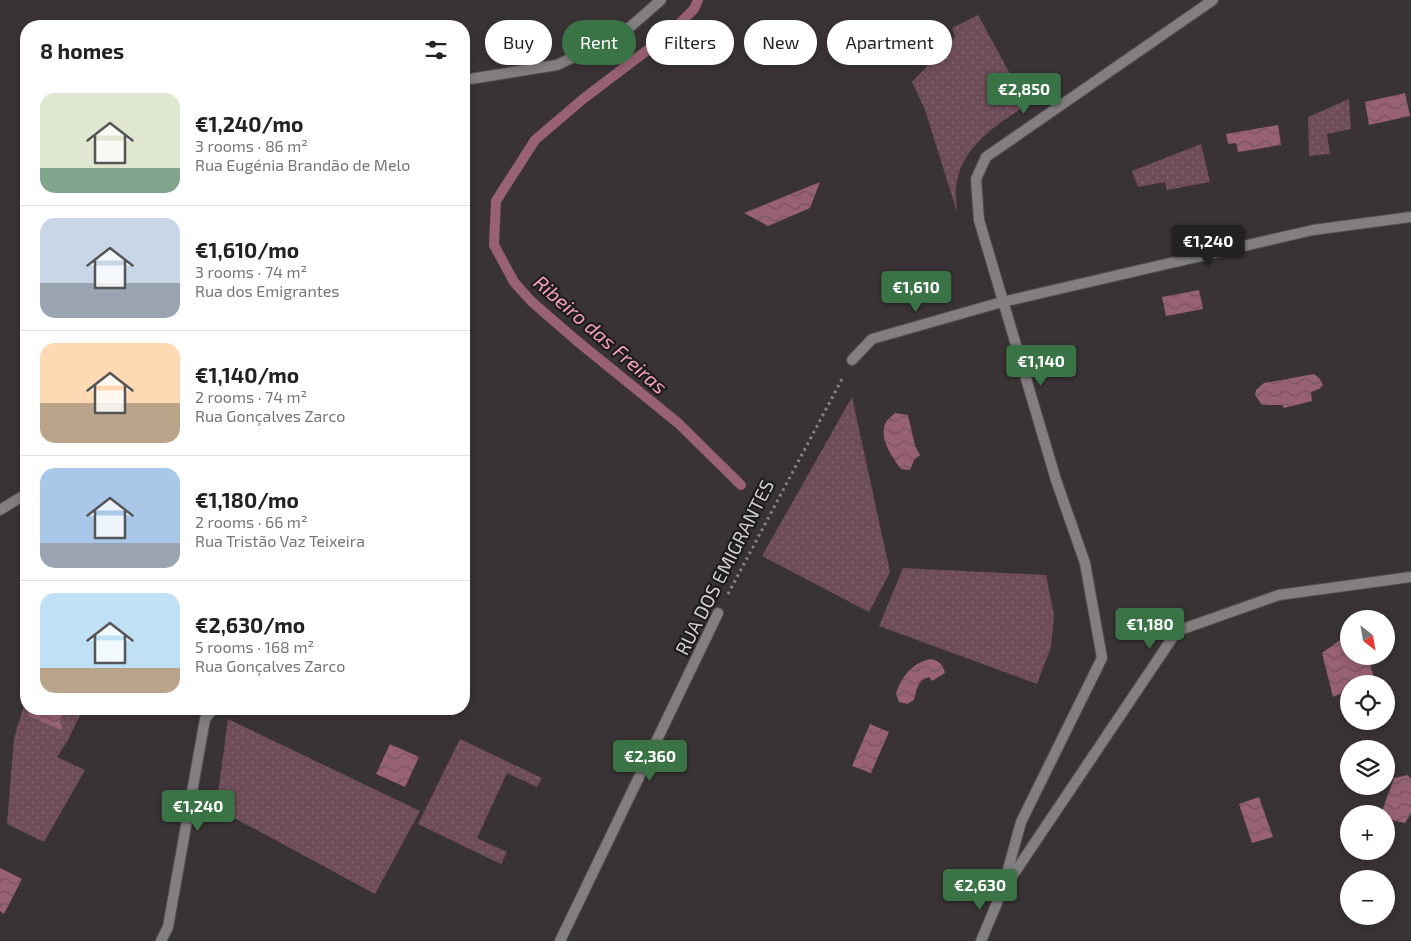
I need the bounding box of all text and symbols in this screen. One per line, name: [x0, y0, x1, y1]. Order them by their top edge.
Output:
chip: Buy: [485, 20, 552, 65]
chip: Rent: [562, 20, 636, 65]
chip: Filters: [646, 20, 734, 65]
chip: New: [744, 20, 817, 65]
chip: Apartment: [827, 20, 952, 65]
icon: filters: [422, 36, 450, 64]
text: 8 homes: [40, 38, 124, 63]
pin: €2,850: [983, 72, 1065, 115]
text: €2,850: [998, 79, 1050, 98]
text: €1,240/mo: [195, 111, 303, 136]
icon: home: [80, 113, 140, 173]
text: 3 rooms · 86 m²: [195, 136, 308, 155]
text: Rua Eugénia Brandão de Melo: [195, 155, 410, 174]
pin: €1,240: [1167, 224, 1249, 267]
text: €1,240: [1183, 231, 1233, 250]
text: €1,610/mo: [195, 237, 299, 262]
icon: home: [80, 238, 140, 298]
text: 3 rooms · 74 m²: [195, 262, 307, 281]
water label: Ribeiro das Freiras: [529, 270, 673, 398]
pin: €1,610: [875, 270, 957, 313]
text: €1,610: [892, 277, 940, 296]
text: Rua dos Emigrantes: [195, 281, 340, 300]
pin: €1,140: [1000, 344, 1082, 387]
text: €1,140: [1017, 351, 1065, 370]
text: €1,140/mo: [195, 362, 299, 387]
icon: home: [80, 363, 140, 423]
text: 2 rooms · 74 m²: [195, 387, 307, 406]
text: Rua Gonçalves Zarco: [195, 406, 345, 425]
street label: RUA DOS EMIGRANTES: [670, 476, 778, 658]
text: €1,180/mo: [195, 487, 299, 512]
icon: home: [80, 488, 140, 548]
text: 2 rooms · 66 m²: [195, 512, 308, 531]
text: Rua Tristão Vaz Teixeira: [195, 531, 365, 550]
pin: €1,180: [1109, 608, 1191, 650]
north arrow: [1340, 610, 1395, 665]
map controls: [1340, 610, 1395, 925]
text: €2,630/mo: [195, 612, 305, 637]
icon: home: [80, 613, 140, 673]
text: €1,180: [1126, 614, 1174, 633]
text: 5 rooms · 168 m²: [195, 637, 314, 656]
text: Rua Gonçalves Zarco: [195, 656, 345, 675]
button: locate: [1340, 675, 1395, 730]
pin: €2,360: [609, 740, 691, 782]
button: layers: [1340, 740, 1395, 795]
text: €2,360: [624, 746, 676, 765]
pin: €1,240: [157, 790, 239, 832]
text: €1,240: [173, 796, 223, 815]
button: +: [1340, 805, 1395, 860]
pin: €2,630: [939, 868, 1021, 911]
button: −: [1340, 870, 1395, 925]
text: €2,630: [954, 875, 1006, 894]

